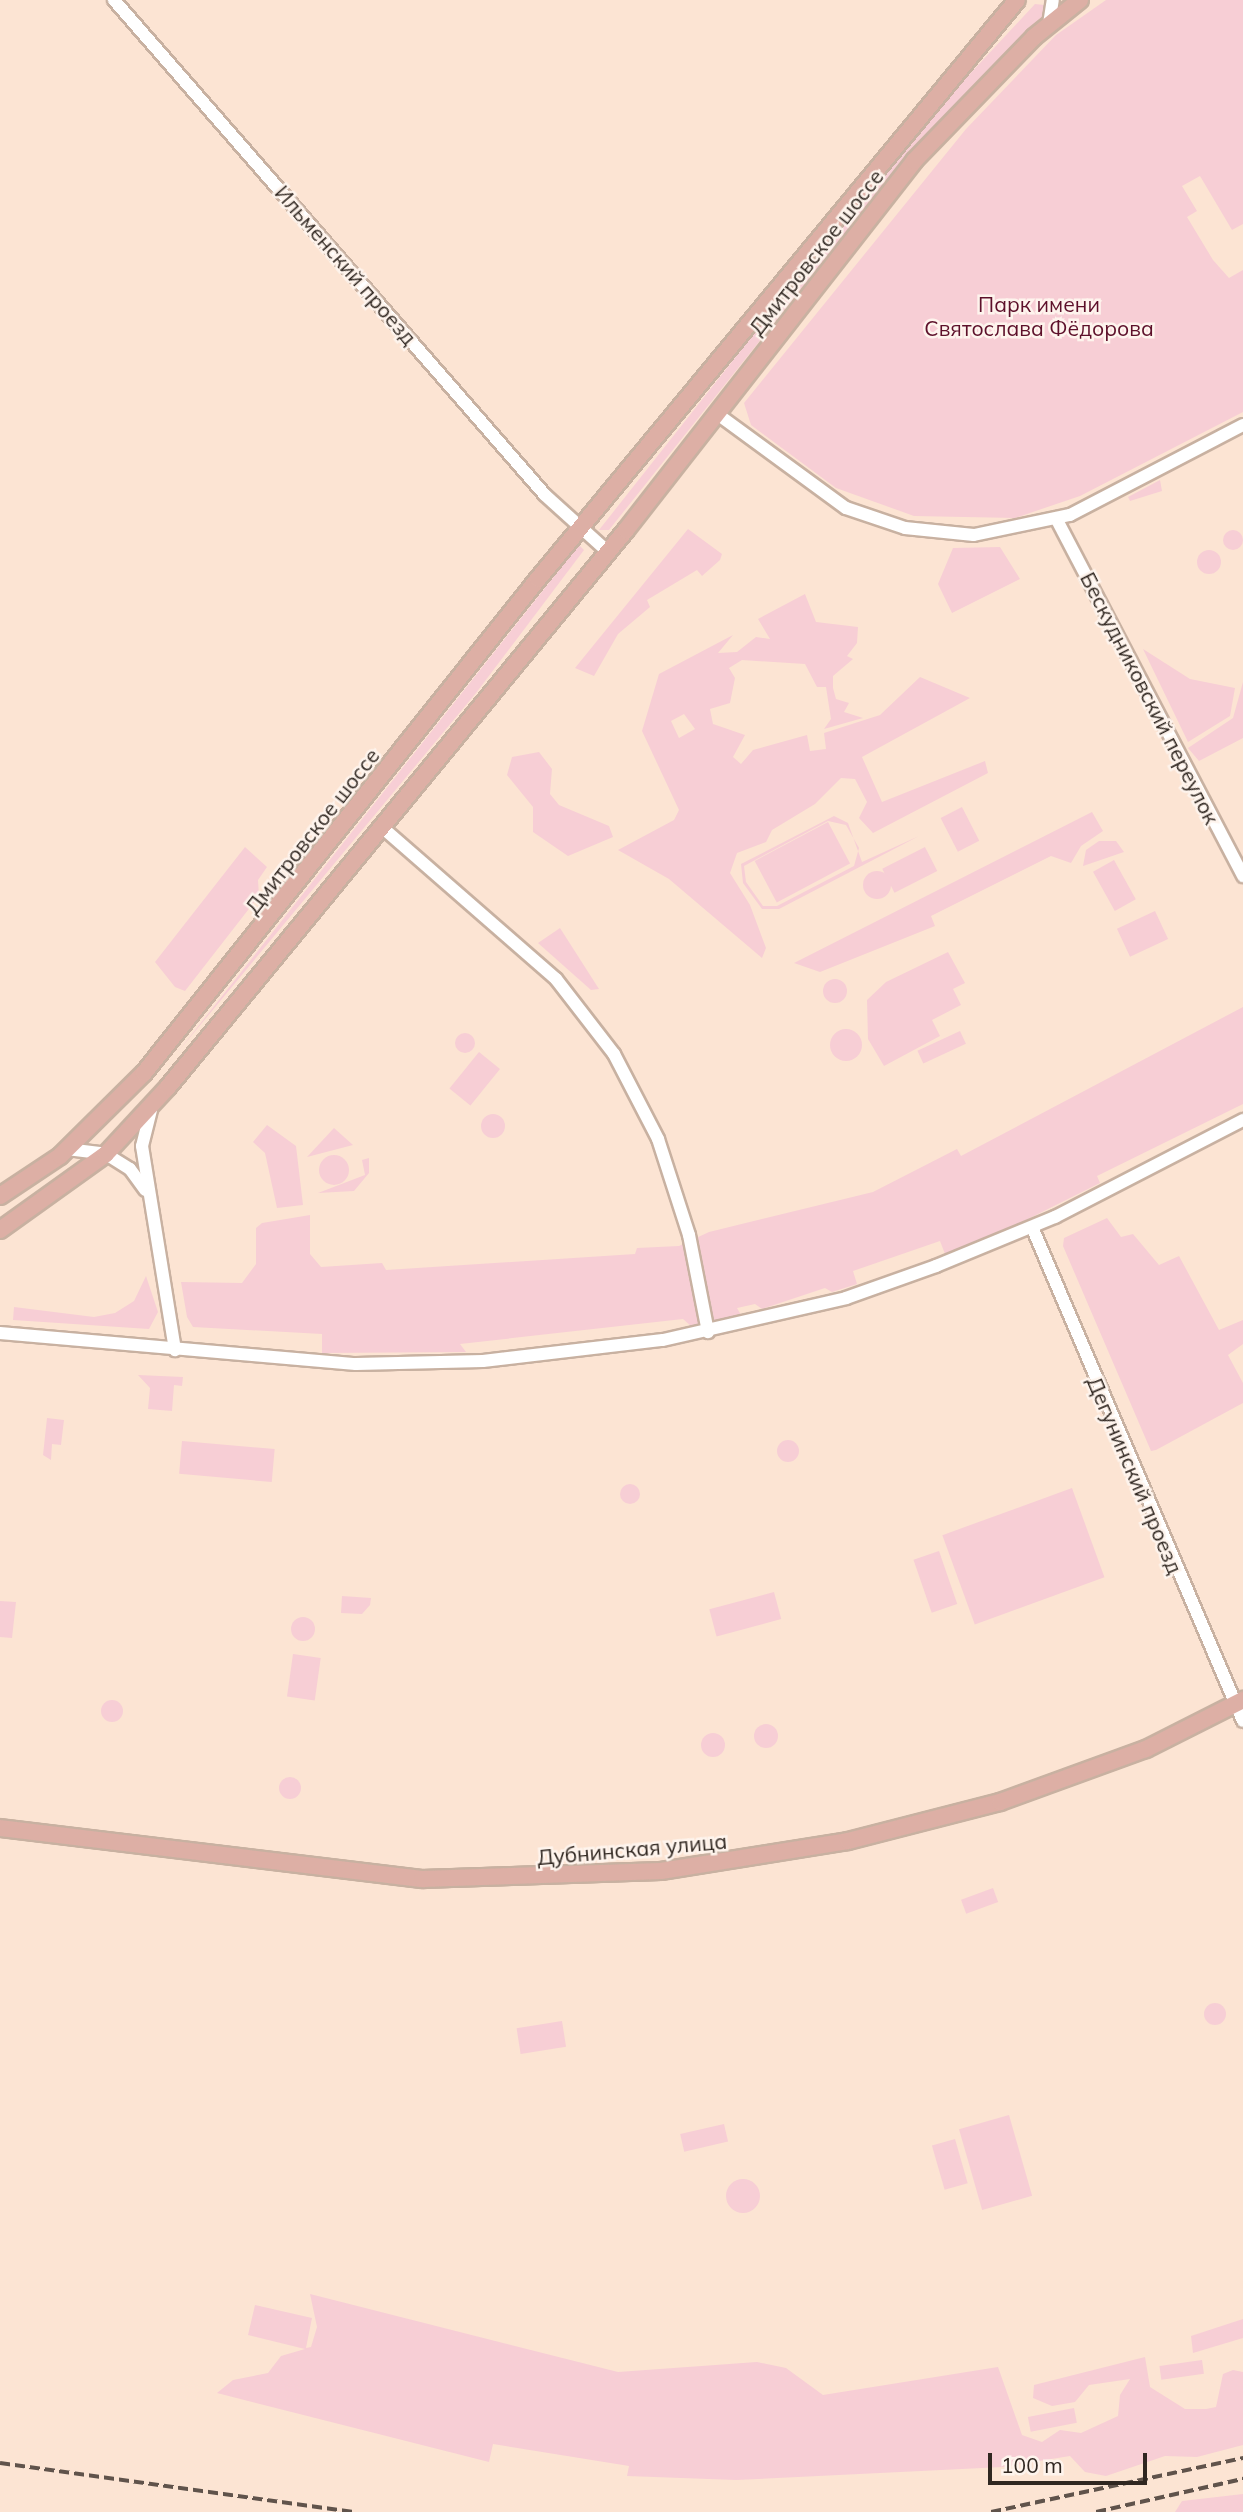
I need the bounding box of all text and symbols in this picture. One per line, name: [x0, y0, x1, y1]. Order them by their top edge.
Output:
street label: Дмитровское шоссе: [744, 164, 888, 340]
street label: Ильменский проезд: [270, 180, 422, 350]
park label: Парк имени Святослава Фёдорова: [924, 291, 1154, 341]
street label: Бескудниковский переулок: [1075, 568, 1225, 828]
street label: Дмитровское шоссе: [240, 743, 384, 919]
street label: Дегунинский проезд: [1082, 1373, 1188, 1577]
street label: Дубнинская улица: [536, 1828, 728, 1870]
scale bar: [991, 2438, 1150, 2482]
text: 100 m: [1001, 2452, 1063, 2478]

